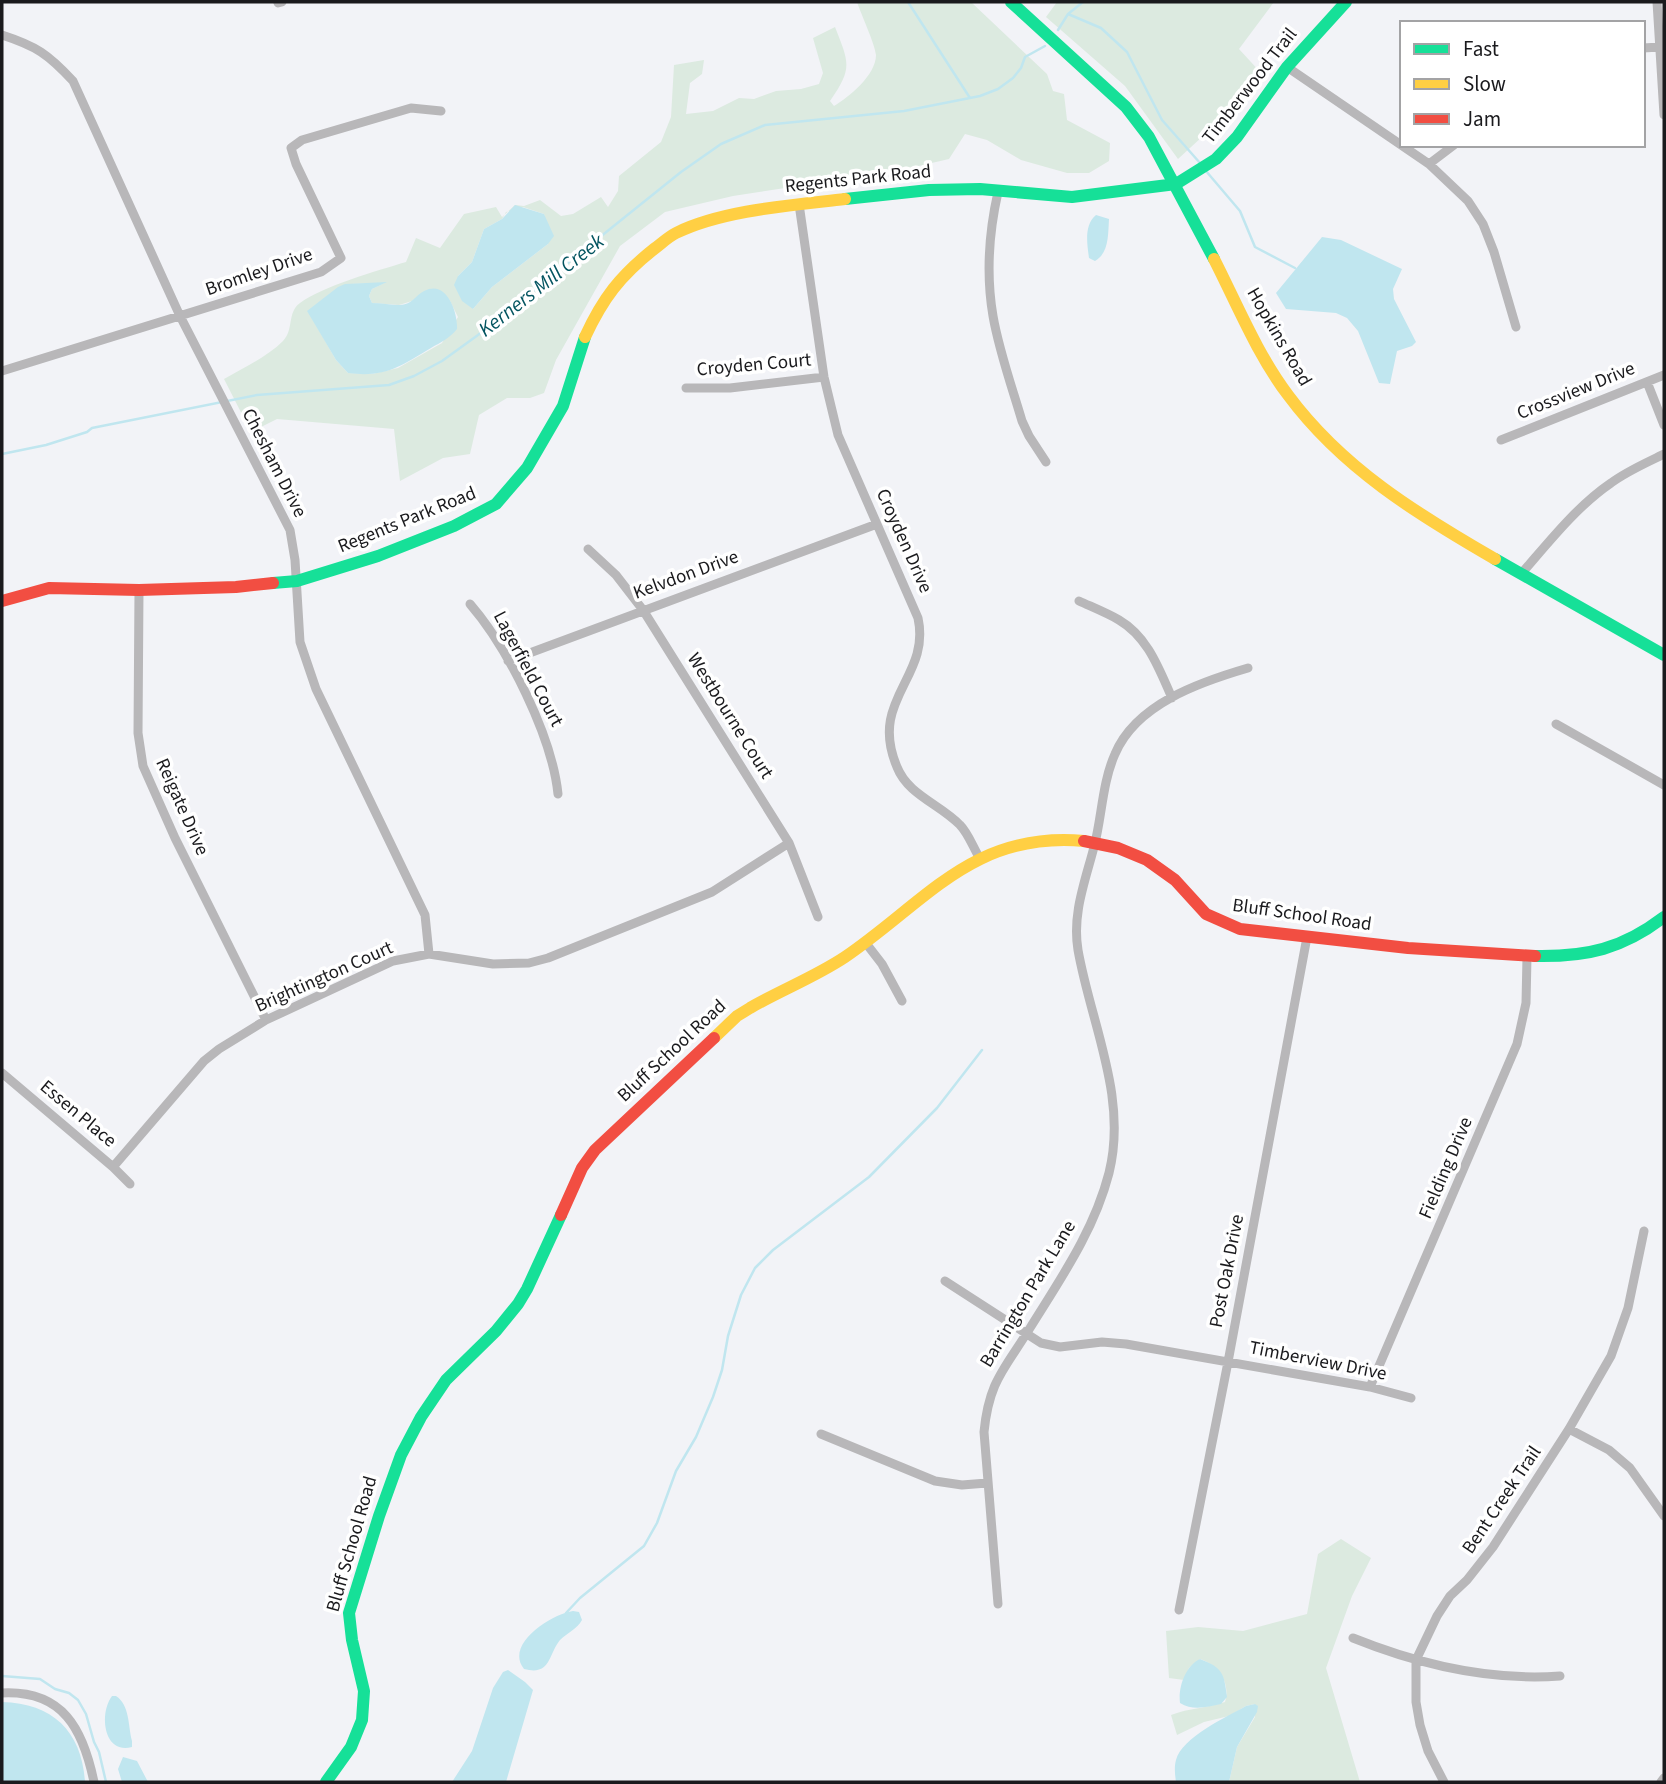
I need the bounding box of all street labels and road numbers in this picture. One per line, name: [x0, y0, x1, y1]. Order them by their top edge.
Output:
street label: Timberwood Trail: [1196, 22, 1304, 150]
street label: Regents Park Road: [783, 158, 933, 200]
street label: Bromley Drive: [202, 241, 316, 303]
street label: Hopkins Road: [1240, 283, 1318, 391]
street label: Croyden Court: [696, 346, 813, 383]
street label: Crossview Drive: [1513, 355, 1639, 427]
street label: Chesham Drive: [235, 404, 313, 522]
street label: Regents Park Road: [334, 480, 480, 560]
street label: Croyden Drive: [869, 485, 939, 597]
street label: Kelvdon Drive: [630, 543, 742, 607]
street label: Lagerfield Court: [486, 606, 570, 732]
street label: Westbourne Court: [680, 648, 780, 785]
street label: Reigate Drive: [149, 754, 215, 860]
street label: Bluff School Road: [1231, 892, 1373, 938]
street label: Brightington Court: [251, 934, 398, 1020]
street label: Bluff School Road: [611, 993, 733, 1109]
street label: Essen Place: [34, 1074, 122, 1154]
street label: Fielding Drive: [1412, 1113, 1480, 1223]
street label: Post Oak Drive: [1203, 1212, 1251, 1330]
street label: Barrington Park Lane: [973, 1215, 1083, 1373]
street label: Timberview Drive: [1247, 1334, 1389, 1388]
street label: Bent Creek Trail: [1456, 1440, 1548, 1559]
street label: Bluff School Road: [320, 1473, 384, 1615]

